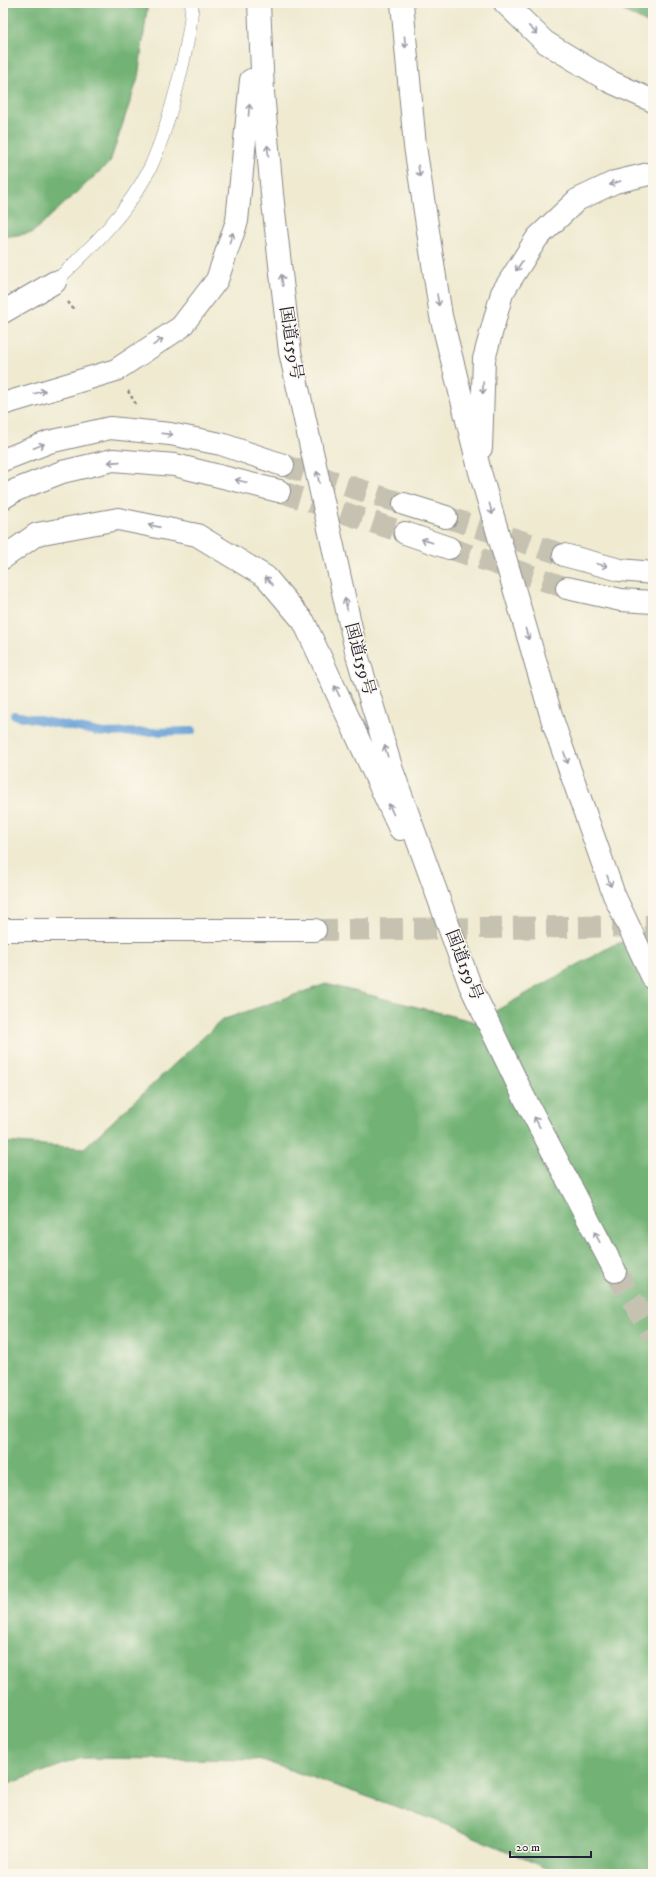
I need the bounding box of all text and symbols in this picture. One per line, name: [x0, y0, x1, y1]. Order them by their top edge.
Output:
one-way arrow: [528, 25, 538, 35]
one-way arrow: [401, 35, 409, 48]
one-way arrow: [245, 104, 253, 117]
one-way arrow: [265, 145, 272, 158]
one-way arrow: [415, 164, 423, 177]
one-way arrow: [610, 179, 622, 187]
one-way arrow: [228, 232, 235, 245]
one-way arrow: [515, 260, 523, 272]
one-way arrow: [278, 274, 286, 287]
one-way arrow: [434, 293, 442, 306]
street label: 国道159号: [274, 305, 308, 381]
one-way arrow: [153, 338, 164, 346]
one-way arrow: [479, 381, 487, 394]
one-way arrow: [34, 388, 47, 395]
one-way arrow: [160, 430, 173, 438]
one-way arrow: [33, 441, 45, 449]
one-way arrow: [108, 458, 121, 465]
one-way arrow: [313, 470, 321, 483]
one-way arrow: [235, 477, 248, 485]
one-way arrow: [488, 503, 495, 516]
one-way arrow: [148, 522, 161, 530]
one-way arrow: [421, 536, 433, 544]
one-way arrow: [595, 562, 608, 569]
one-way arrow: [265, 576, 274, 587]
one-way arrow: [341, 597, 349, 610]
street label: 国道159号: [340, 620, 380, 698]
one-way arrow: [524, 627, 531, 640]
one-way arrow: [333, 685, 340, 697]
one-way arrow: [382, 744, 389, 757]
one-way arrow: [562, 752, 570, 764]
one-way arrow: [387, 804, 394, 816]
one-way arrow: [606, 874, 613, 887]
street label: 国道159号: [440, 926, 488, 1004]
one-way arrow: [532, 1116, 540, 1128]
one-way arrow: [593, 1231, 600, 1243]
scale bar: [510, 1833, 591, 1859]
text: 20 m: [516, 1840, 540, 1855]

